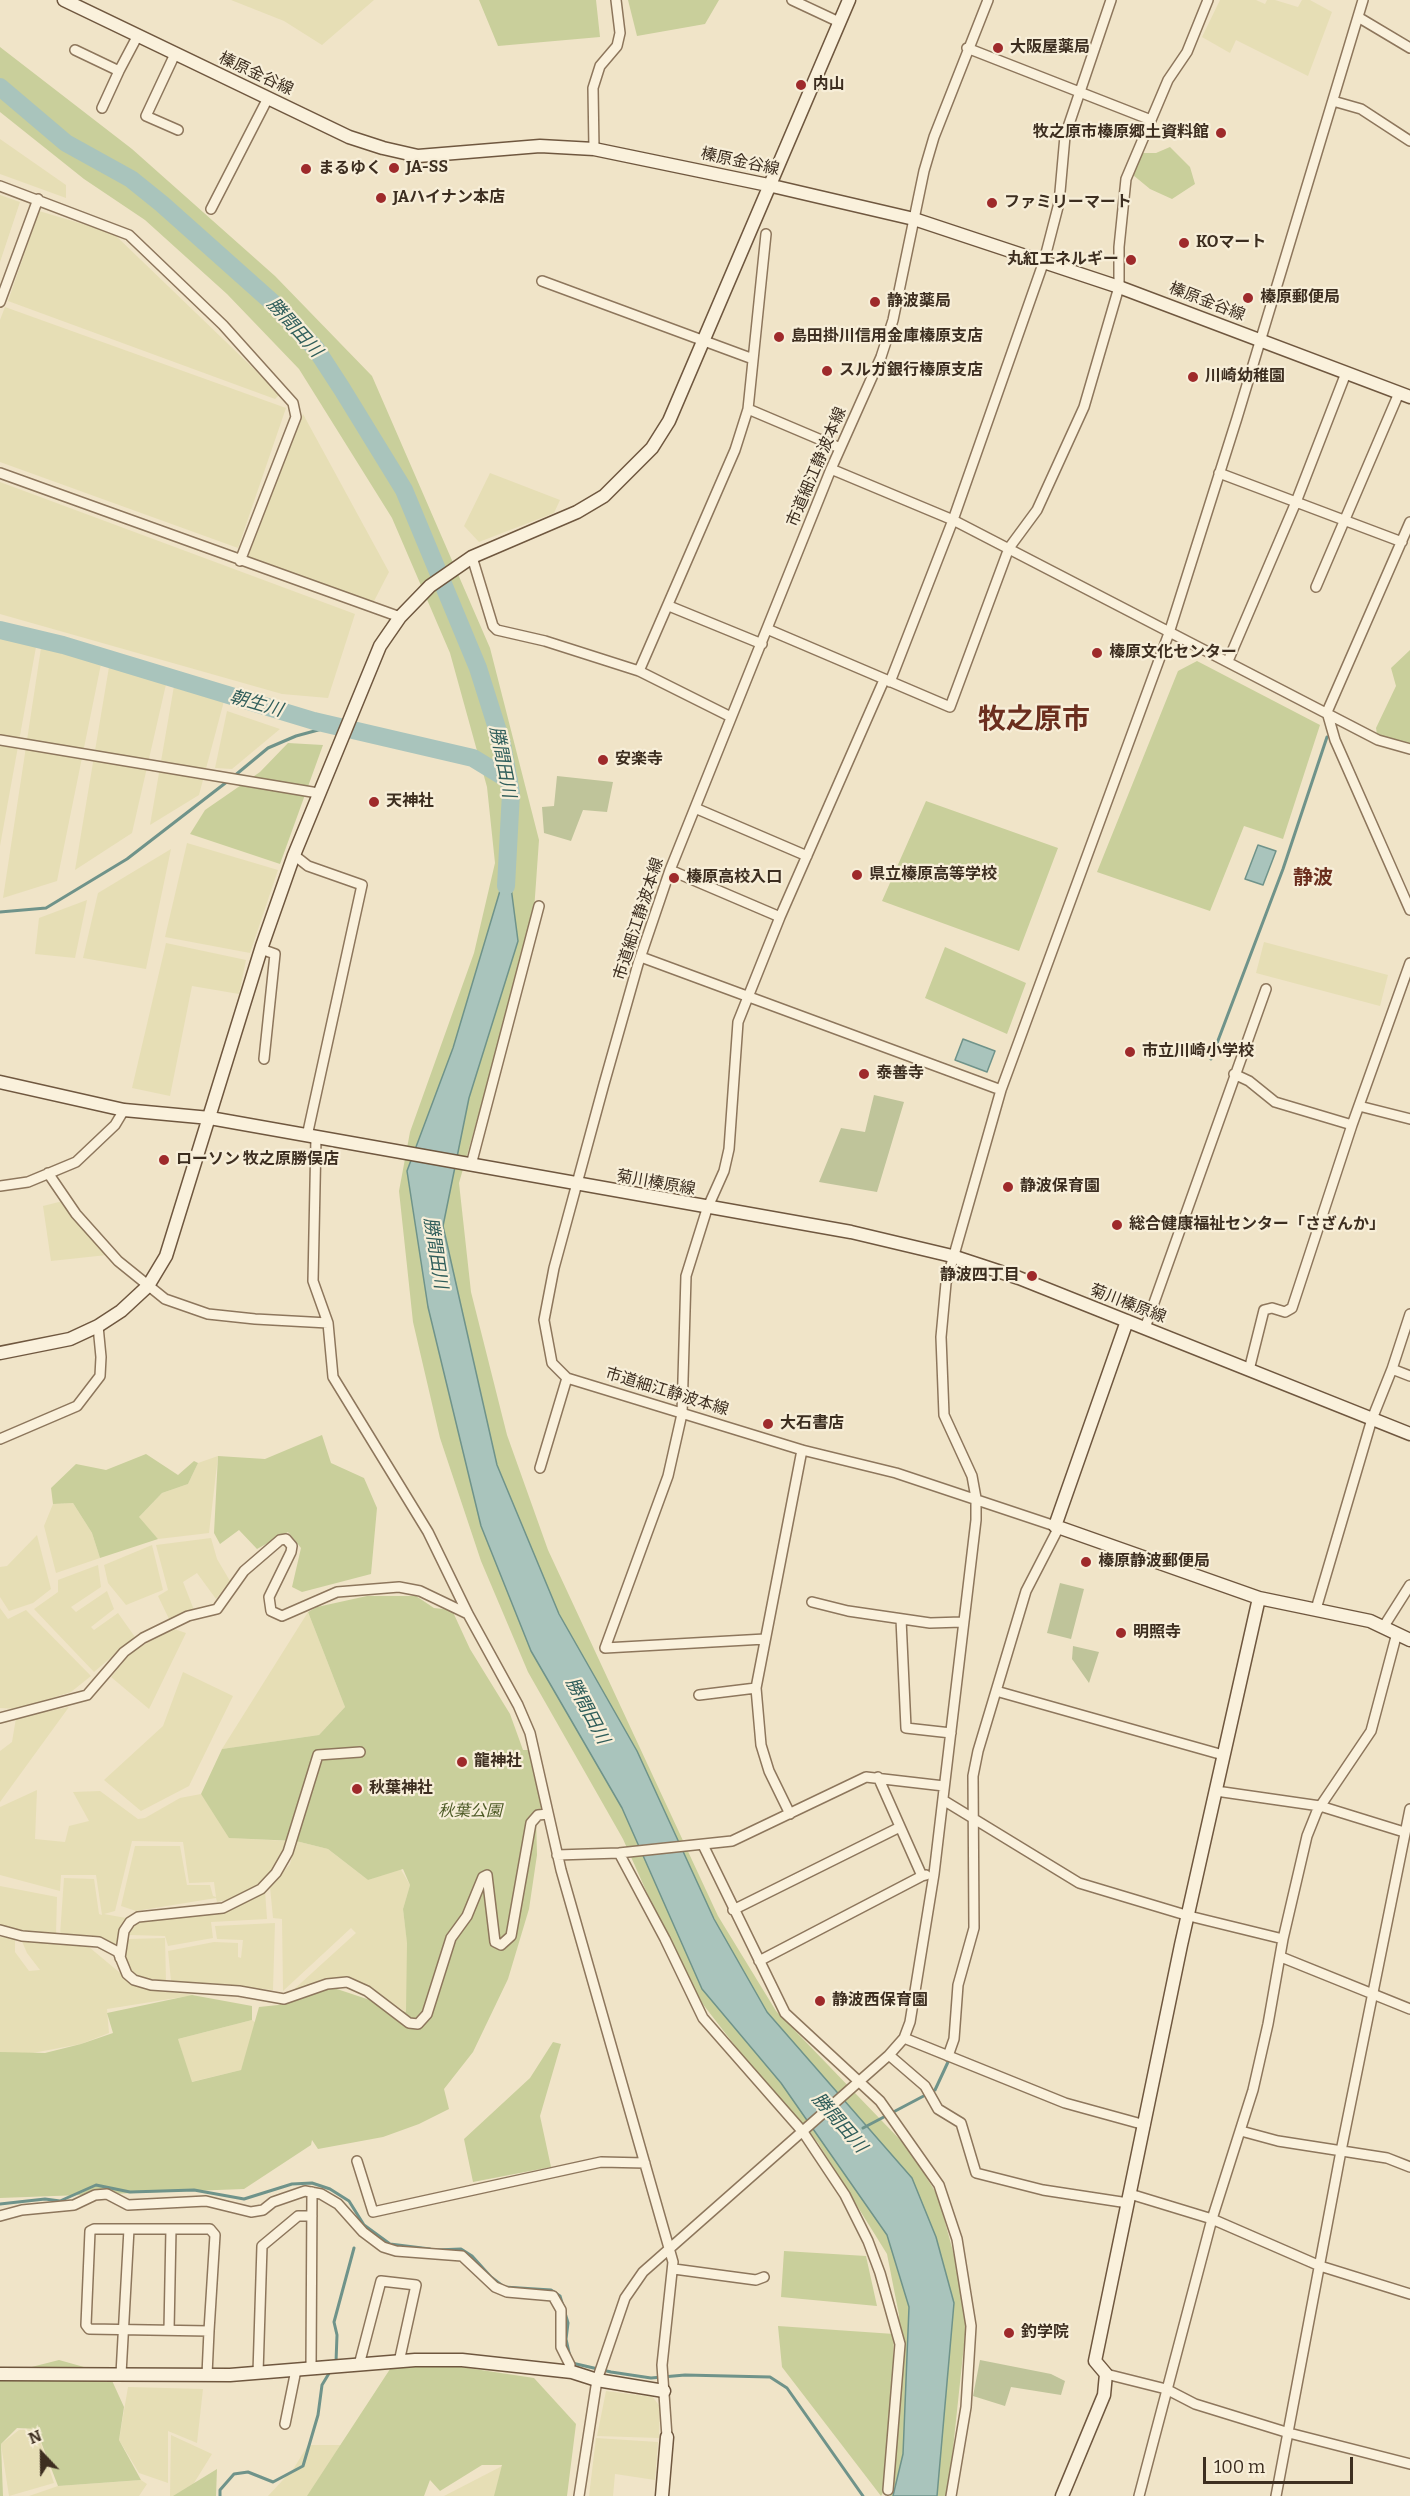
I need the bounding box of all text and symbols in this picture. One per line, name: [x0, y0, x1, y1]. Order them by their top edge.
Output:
place label: 大阪屋薬局: [1010, 38, 1090, 58]
marker: 大阪屋薬局: [991, 41, 1005, 55]
street label: 榛原金谷線: [216, 48, 296, 100]
place label: 内山: [813, 75, 845, 95]
marker: 内山: [794, 78, 808, 92]
place label: 牧之原市榛原郷土資料館: [1033, 123, 1209, 143]
marker: 牧之原市榛原郷土資料館: [1214, 126, 1228, 140]
street label: 榛原金谷線: [699, 144, 781, 180]
place label: JA-SS: [406, 158, 448, 178]
place label: まるゆく: [318, 159, 382, 179]
marker: JA-SS: [387, 161, 401, 175]
marker: まるゆく: [299, 162, 313, 176]
place label: JAハイナン本店: [393, 188, 505, 208]
marker: JAハイナン本店: [374, 191, 388, 205]
place label: ファミリーマート: [1004, 193, 1132, 213]
marker: ファミリーマート: [985, 196, 999, 210]
place label: KOマート: [1196, 233, 1267, 253]
marker: KOマート: [1177, 236, 1191, 250]
place label: 丸紅エネルギー: [1007, 250, 1119, 270]
marker: 丸紅エネルギー: [1124, 253, 1138, 267]
street label: 榛原金谷線: [1166, 279, 1248, 325]
place label: 榛原郵便局: [1260, 288, 1340, 308]
marker: 榛原郵便局: [1241, 291, 1255, 305]
place label: 静波薬局: [887, 292, 951, 312]
water label: 勝間田川: [262, 294, 326, 362]
marker: 静波薬局: [868, 295, 882, 309]
place label: 島田掛川信用金庫榛原支店: [791, 327, 983, 347]
marker: 島田掛川信用金庫榛原支店: [772, 330, 786, 344]
place label: スルガ銀行榛原支店: [839, 361, 983, 381]
marker: スルガ銀行榛原支店: [820, 364, 834, 378]
place label: 川崎幼稚園: [1205, 367, 1285, 387]
marker: 川崎幼稚園: [1186, 370, 1200, 384]
street label: 市道細江静波本線: [783, 404, 851, 530]
place label: 榛原文化センター: [1109, 643, 1237, 663]
marker: 榛原文化センター: [1090, 646, 1104, 660]
water label: 朝生川: [227, 686, 285, 722]
district label: 牧之原市: [978, 703, 1090, 737]
water label: 勝間田川: [485, 725, 519, 799]
place label: 安楽寺: [615, 750, 663, 770]
marker: 安楽寺: [596, 753, 610, 767]
place label: 天神社: [386, 792, 434, 812]
marker: 天神社: [367, 795, 381, 809]
street label: 市道細江静波本線: [610, 855, 668, 983]
place label: 県立榛原高等学校: [869, 865, 997, 885]
district label: 静波: [1293, 866, 1333, 890]
place label: 榛原高校入口: [686, 868, 782, 888]
marker: 県立榛原高等学校: [850, 868, 864, 882]
marker: 榛原高校入口: [667, 871, 681, 885]
place label: 市立川崎小学校: [1142, 1042, 1254, 1062]
marker: 市立川崎小学校: [1123, 1045, 1137, 1059]
place label: 泰善寺: [876, 1064, 924, 1084]
marker: 泰善寺: [857, 1067, 871, 1081]
place label: ローソン 牧之原勝俣店: [176, 1150, 339, 1170]
marker: ローソン 牧之原勝俣店: [157, 1153, 171, 1167]
street label: 菊川榛原線: [615, 1167, 697, 1199]
place label: 静波保育園: [1020, 1177, 1100, 1197]
marker: 静波保育園: [1001, 1180, 1015, 1194]
place label: 総合健康福祉センター「さざんか」: [1129, 1215, 1385, 1235]
water label: 勝間田川: [419, 1216, 451, 1290]
marker: 総合健康福祉センター「さざんか」: [1110, 1218, 1124, 1232]
place label: 静波四丁目: [940, 1266, 1020, 1286]
marker: 静波四丁目: [1025, 1269, 1039, 1283]
street label: 菊川榛原線: [1087, 1281, 1169, 1327]
street label: 市道細江静波本線: [603, 1364, 731, 1420]
place label: 大石書店: [780, 1414, 844, 1434]
marker: 大石書店: [761, 1417, 775, 1431]
place label: 榛原静波郵便局: [1098, 1552, 1210, 1572]
marker: 榛原静波郵便局: [1079, 1555, 1093, 1569]
place label: 明照寺: [1133, 1623, 1181, 1643]
marker: 明照寺: [1114, 1626, 1128, 1640]
water label: 勝間田川: [561, 1674, 613, 1748]
place label: 龍神社: [474, 1752, 522, 1772]
marker: 龍神社: [455, 1755, 469, 1769]
place label: 秋葉神社: [369, 1779, 433, 1799]
marker: 秋葉神社: [350, 1782, 364, 1796]
park label: 秋葉公園: [438, 1802, 502, 1822]
place label: 静波西保育園: [832, 1991, 928, 2011]
marker: 静波西保育園: [813, 1994, 827, 2008]
water label: 勝間田川: [807, 2089, 871, 2157]
place label: 釣学院: [1021, 2323, 1069, 2343]
marker: 釣学院: [1002, 2326, 1016, 2340]
north arrow: [12, 2424, 72, 2484]
text: N: [26, 2426, 44, 2448]
scale bar: [1206, 2445, 1356, 2483]
text: 100 m: [1214, 2456, 1265, 2478]

